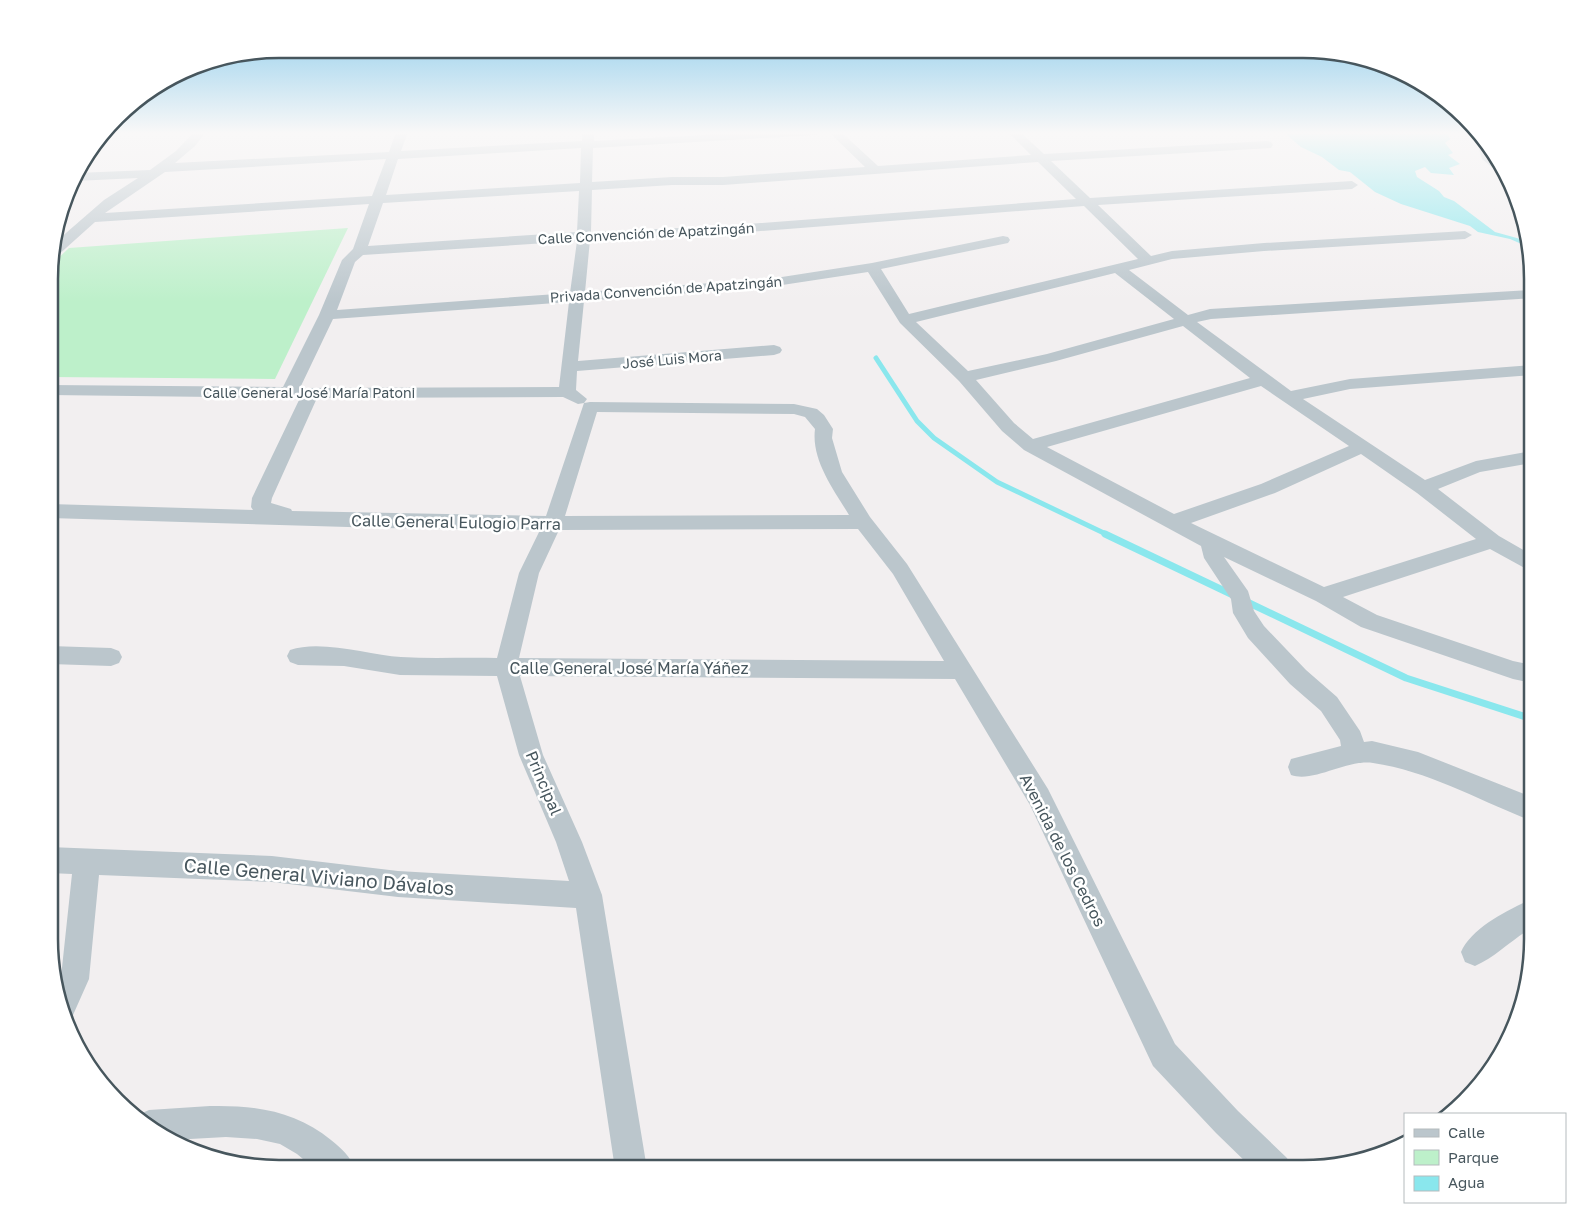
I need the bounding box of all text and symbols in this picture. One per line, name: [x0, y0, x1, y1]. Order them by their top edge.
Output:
street label: Calle Convención de Apatzingán: [537, 219, 755, 247]
street label: Privada Convención de Apatzingán: [549, 272, 783, 306]
street label: José Luis Mora: [622, 346, 722, 372]
street label: Calle General José María Patoni: [203, 384, 415, 401]
street label: Calle General Eulogio Parra: [351, 510, 561, 534]
street label: Calle General José María Yáñez: [509, 658, 749, 678]
street label: Principal: [522, 748, 566, 818]
street label: Avenida de los Cedros: [1016, 770, 1110, 930]
street label: Calle General Viviano Dávalos: [183, 853, 455, 899]
legend: [1404, 1113, 1566, 1203]
text: Calle: [1448, 1123, 1485, 1141]
text: Parque: [1448, 1148, 1499, 1166]
text: Agua: [1448, 1173, 1485, 1191]

